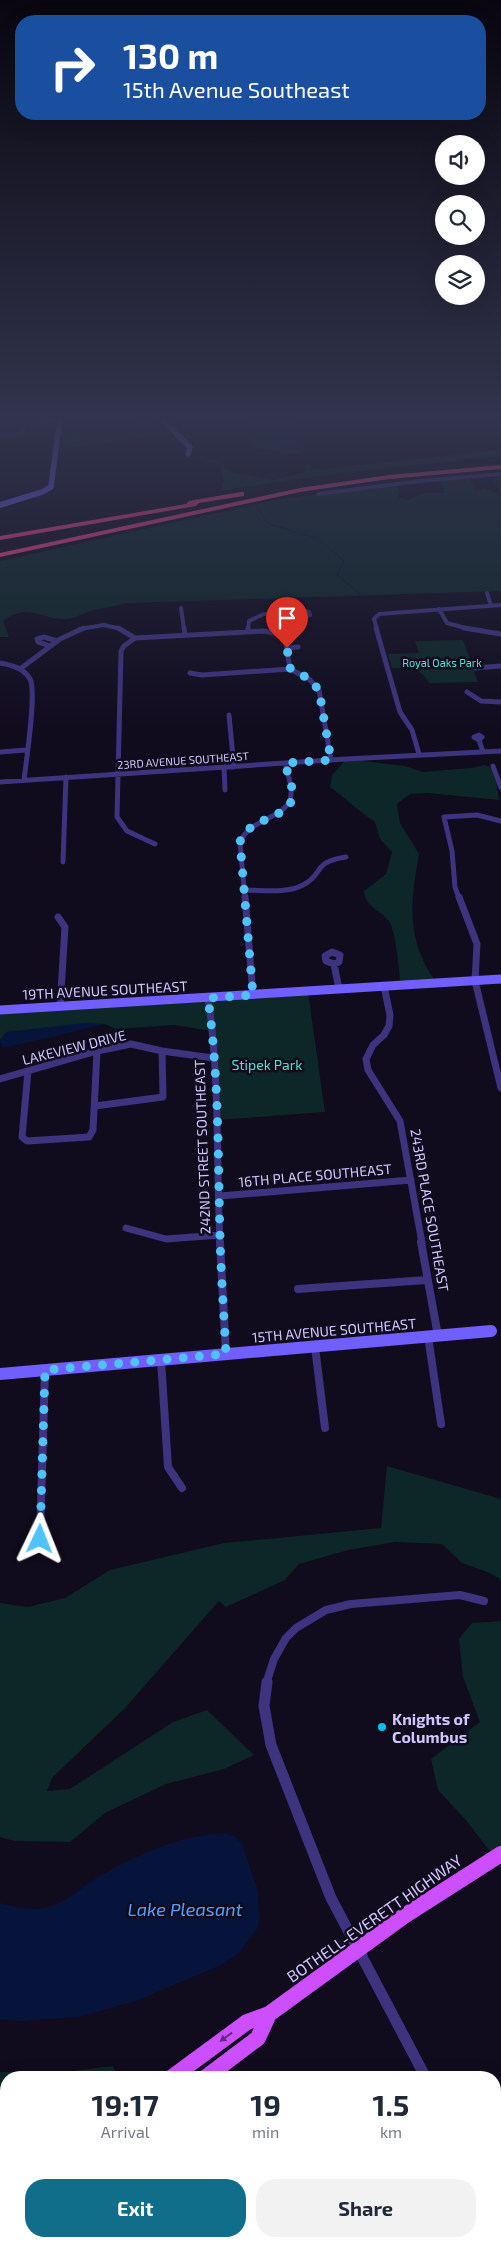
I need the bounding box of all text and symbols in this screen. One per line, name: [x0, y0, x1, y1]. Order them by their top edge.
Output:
text: 130 m: [123, 34, 218, 76]
icon: right: [40, 35, 105, 100]
text: 15th Avenue Southeast: [123, 76, 350, 102]
map controls: [435, 135, 485, 305]
button: sound: [435, 135, 485, 185]
button: search: [435, 195, 485, 245]
button: layers: [435, 255, 485, 305]
pin: [266, 597, 308, 648]
icon: arrive: [273, 604, 301, 632]
park label: Royal Oaks Park: [402, 656, 482, 669]
street label: 23RD AVENUE SOUTHEAST: [117, 749, 250, 771]
street label: 19TH AVENUE SOUTHEAST: [22, 977, 188, 1003]
street label: LAKEVIEW DRIVE: [20, 1026, 128, 1068]
park label: Stipek Park: [232, 1056, 302, 1073]
street label: 242ND STREET SOUTHEAST: [190, 1060, 214, 1234]
street label: 243RD PLACE SOUTHEAST: [407, 1127, 453, 1293]
street label: 16TH PLACE SOUTHEAST: [238, 1160, 392, 1190]
street label: 15TH AVENUE SOUTHEAST: [251, 1314, 417, 1346]
position arrow: [13, 1512, 65, 1564]
place label: Knights of Columbus: [392, 1709, 470, 1746]
marker: Knights of Columbus: [376, 1721, 388, 1733]
street label: BOTHELL-EVERETT HIGHWAY: [283, 1850, 465, 1986]
water label: Lake Pleasant: [128, 1898, 243, 1920]
one-way arrow: [219, 2032, 233, 2042]
text: 19:17: [92, 2086, 159, 2122]
text: 19: [250, 2086, 281, 2122]
text: 1.5: [373, 2086, 409, 2122]
text: Arrival: [101, 2122, 150, 2141]
text: min: [252, 2122, 279, 2141]
text: km: [380, 2122, 402, 2141]
button: Exit: [25, 2179, 246, 2237]
button: Share: [256, 2179, 476, 2237]

